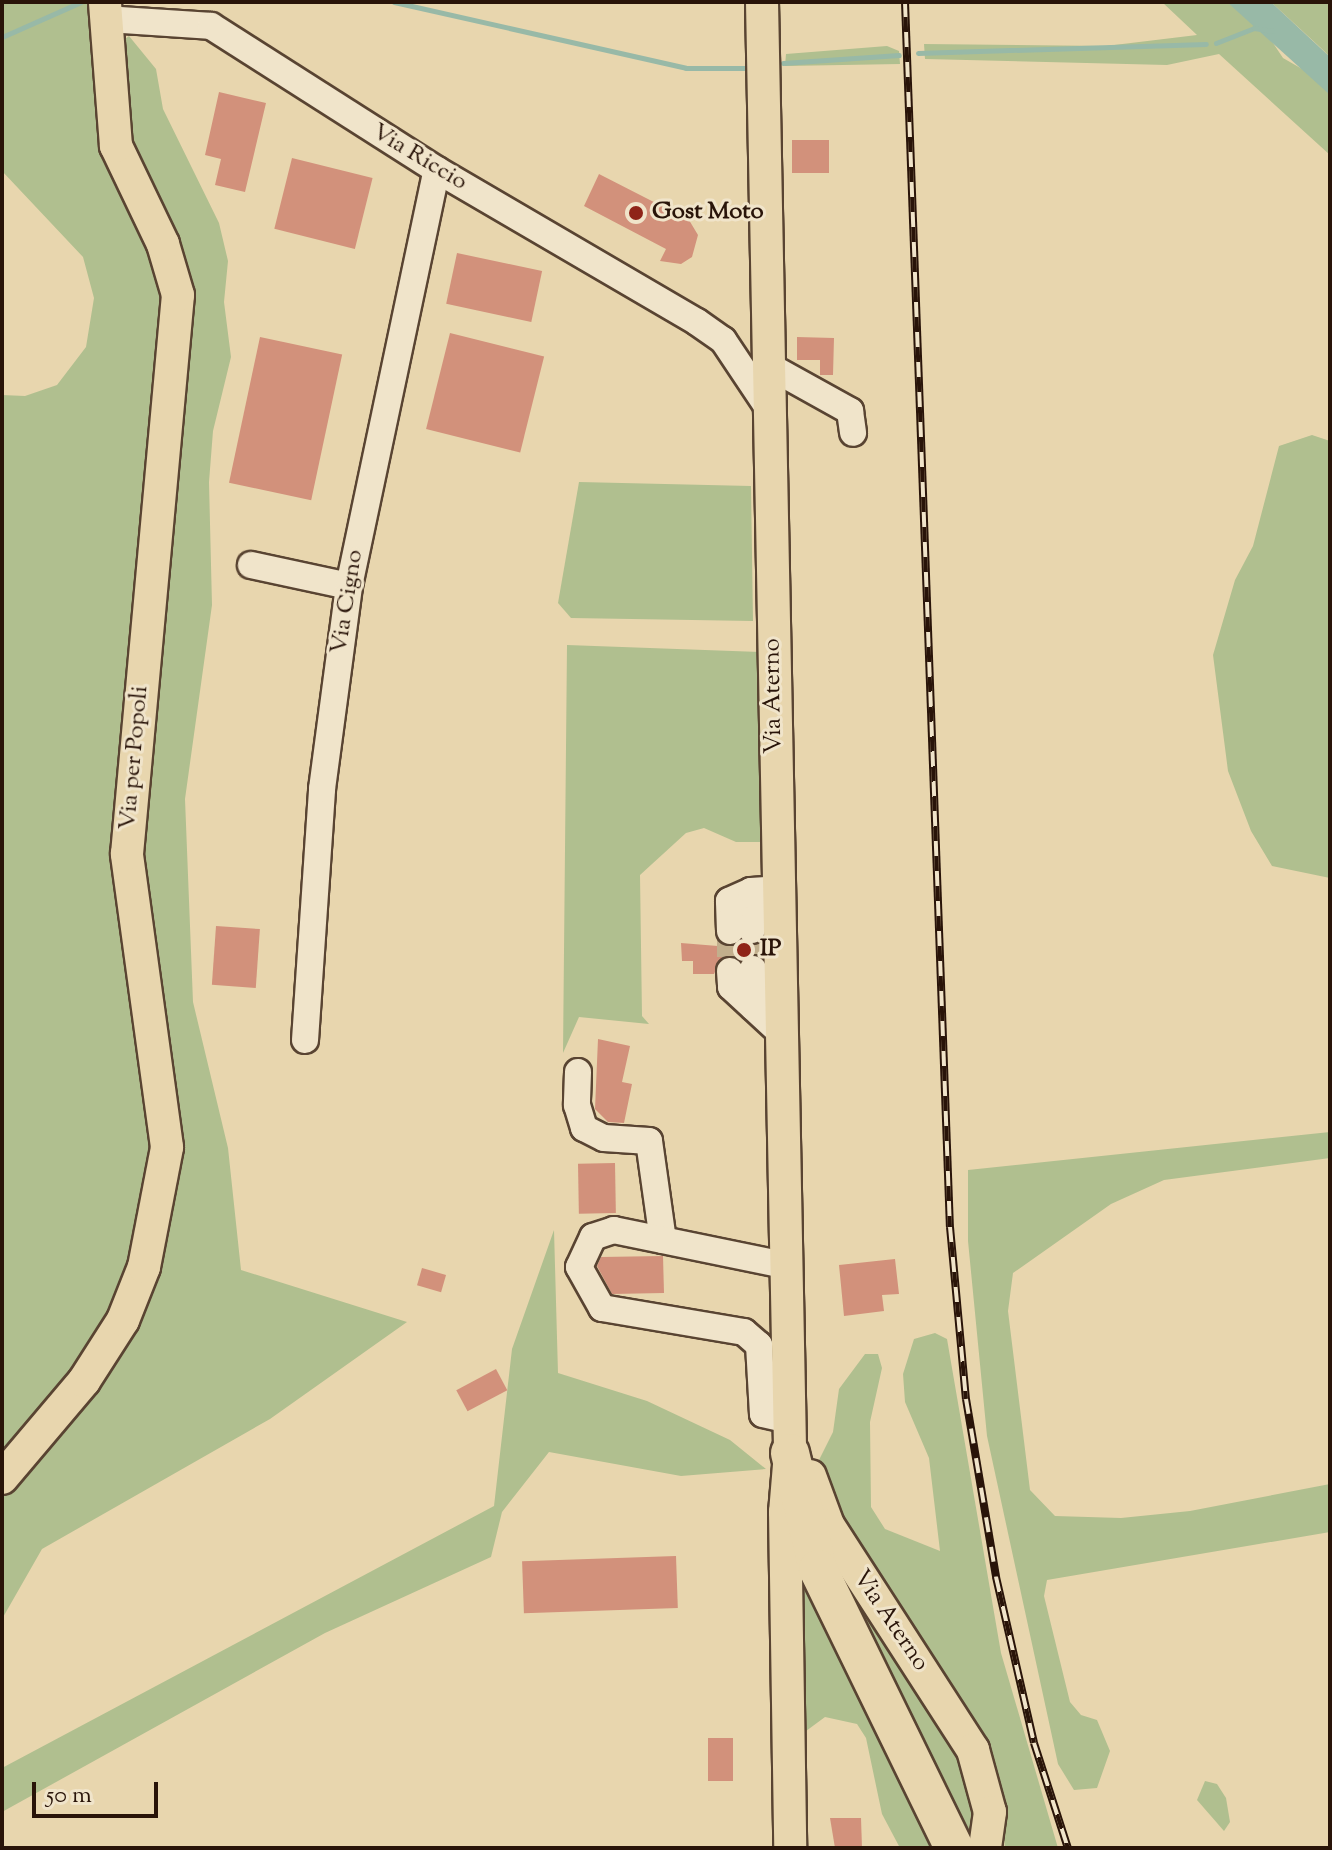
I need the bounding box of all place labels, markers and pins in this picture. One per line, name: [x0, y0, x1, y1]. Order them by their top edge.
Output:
place label: Gost Moto: [652, 199, 764, 227]
marker: Gost Moto: [627, 204, 645, 222]
place label: IP: [760, 936, 781, 964]
marker: IP: [735, 941, 753, 959]

